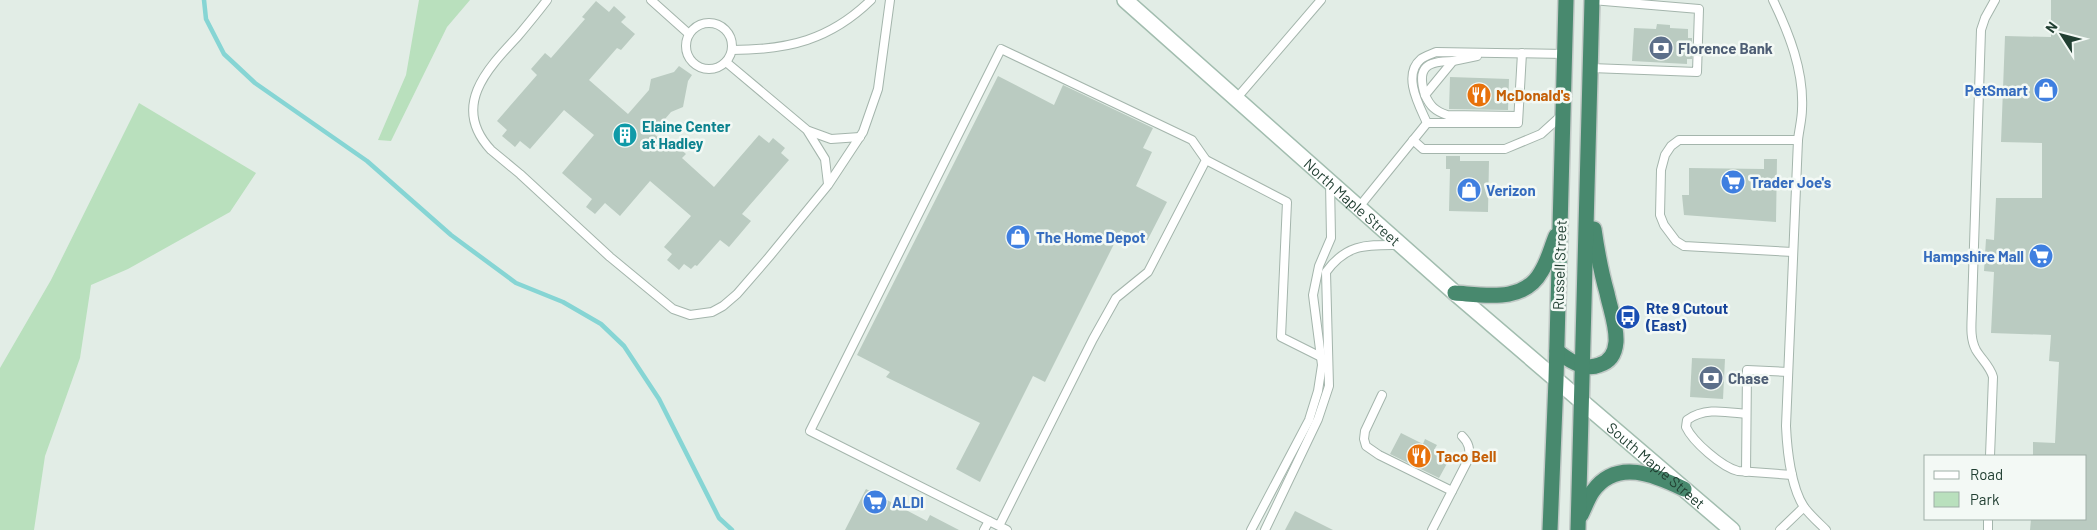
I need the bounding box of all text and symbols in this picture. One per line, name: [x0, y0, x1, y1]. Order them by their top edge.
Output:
north arrow: [2037, 10, 2087, 60]
text: N: [2041, 18, 2061, 36]
bank icon: Florence Bank: [1648, 35, 1674, 61]
place label: Florence Bank: [1678, 39, 1773, 57]
shop icon: PetSmart: [2033, 77, 2059, 103]
place label: PetSmart: [1965, 81, 2028, 99]
restaurant icon: McDonald's: [1466, 82, 1492, 108]
place label: McDonald's: [1496, 86, 1571, 104]
place label: Elaine Center at Hadley: [642, 117, 731, 152]
building icon: Elaine Center at Hadley: [612, 122, 638, 148]
street label: North Maple Street: [1300, 154, 1404, 249]
supermarket icon: Trader Joe's: [1720, 169, 1746, 195]
place label: Trader Joe's: [1750, 173, 1832, 191]
shop icon: Verizon: [1456, 177, 1482, 203]
place label: Verizon: [1486, 181, 1536, 199]
street label: Russell Street: [1548, 220, 1570, 310]
shop icon: The Home Depot: [1005, 224, 1031, 250]
place label: The Home Depot: [1036, 228, 1146, 246]
supermarket icon: Hampshire Mall: [2028, 243, 2054, 269]
place label: Hampshire Mall: [1923, 247, 2024, 265]
place label: Rte 9 Cutout (East): [1645, 299, 1728, 334]
bus stop icon: Rte 9 Cutout (East): [1615, 304, 1641, 330]
bank icon: Chase: [1698, 365, 1724, 391]
place label: Chase: [1728, 369, 1769, 387]
street label: South Maple Street: [1603, 418, 1709, 512]
restaurant icon: Taco Bell: [1406, 443, 1432, 469]
place label: Taco Bell: [1436, 447, 1496, 465]
legend: [1924, 455, 2087, 520]
text: Road: [1970, 465, 2003, 483]
supermarket icon: ALDI: [862, 489, 888, 515]
text: Park: [1970, 490, 2000, 508]
place label: ALDI: [892, 493, 924, 511]

